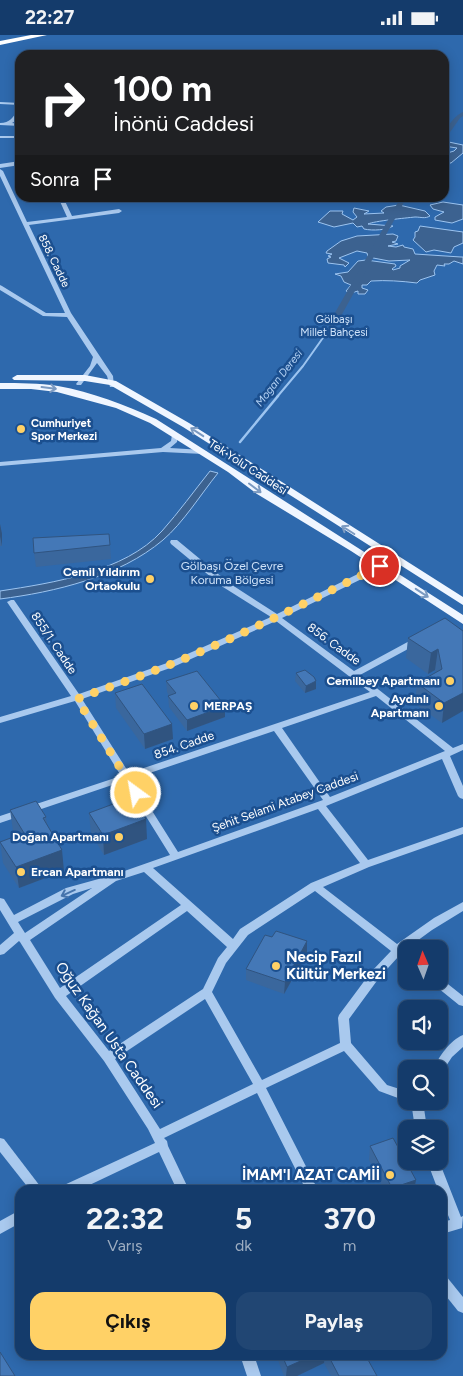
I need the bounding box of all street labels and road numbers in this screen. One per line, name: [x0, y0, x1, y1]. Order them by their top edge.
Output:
street label: 858. Cadde: [36, 232, 72, 290]
street label: Tek Yolu Caddesi: [206, 436, 290, 498]
street label: 855/1. Cadde: [28, 609, 80, 677]
street label: 856. Cadde: [305, 620, 364, 668]
street label: 854. Cadde: [152, 728, 216, 762]
street label: Şehit Selami Atabey Caddesi: [210, 769, 360, 835]
street label: Oğuz Kağan Usta Caddesi: [52, 958, 166, 1112]

